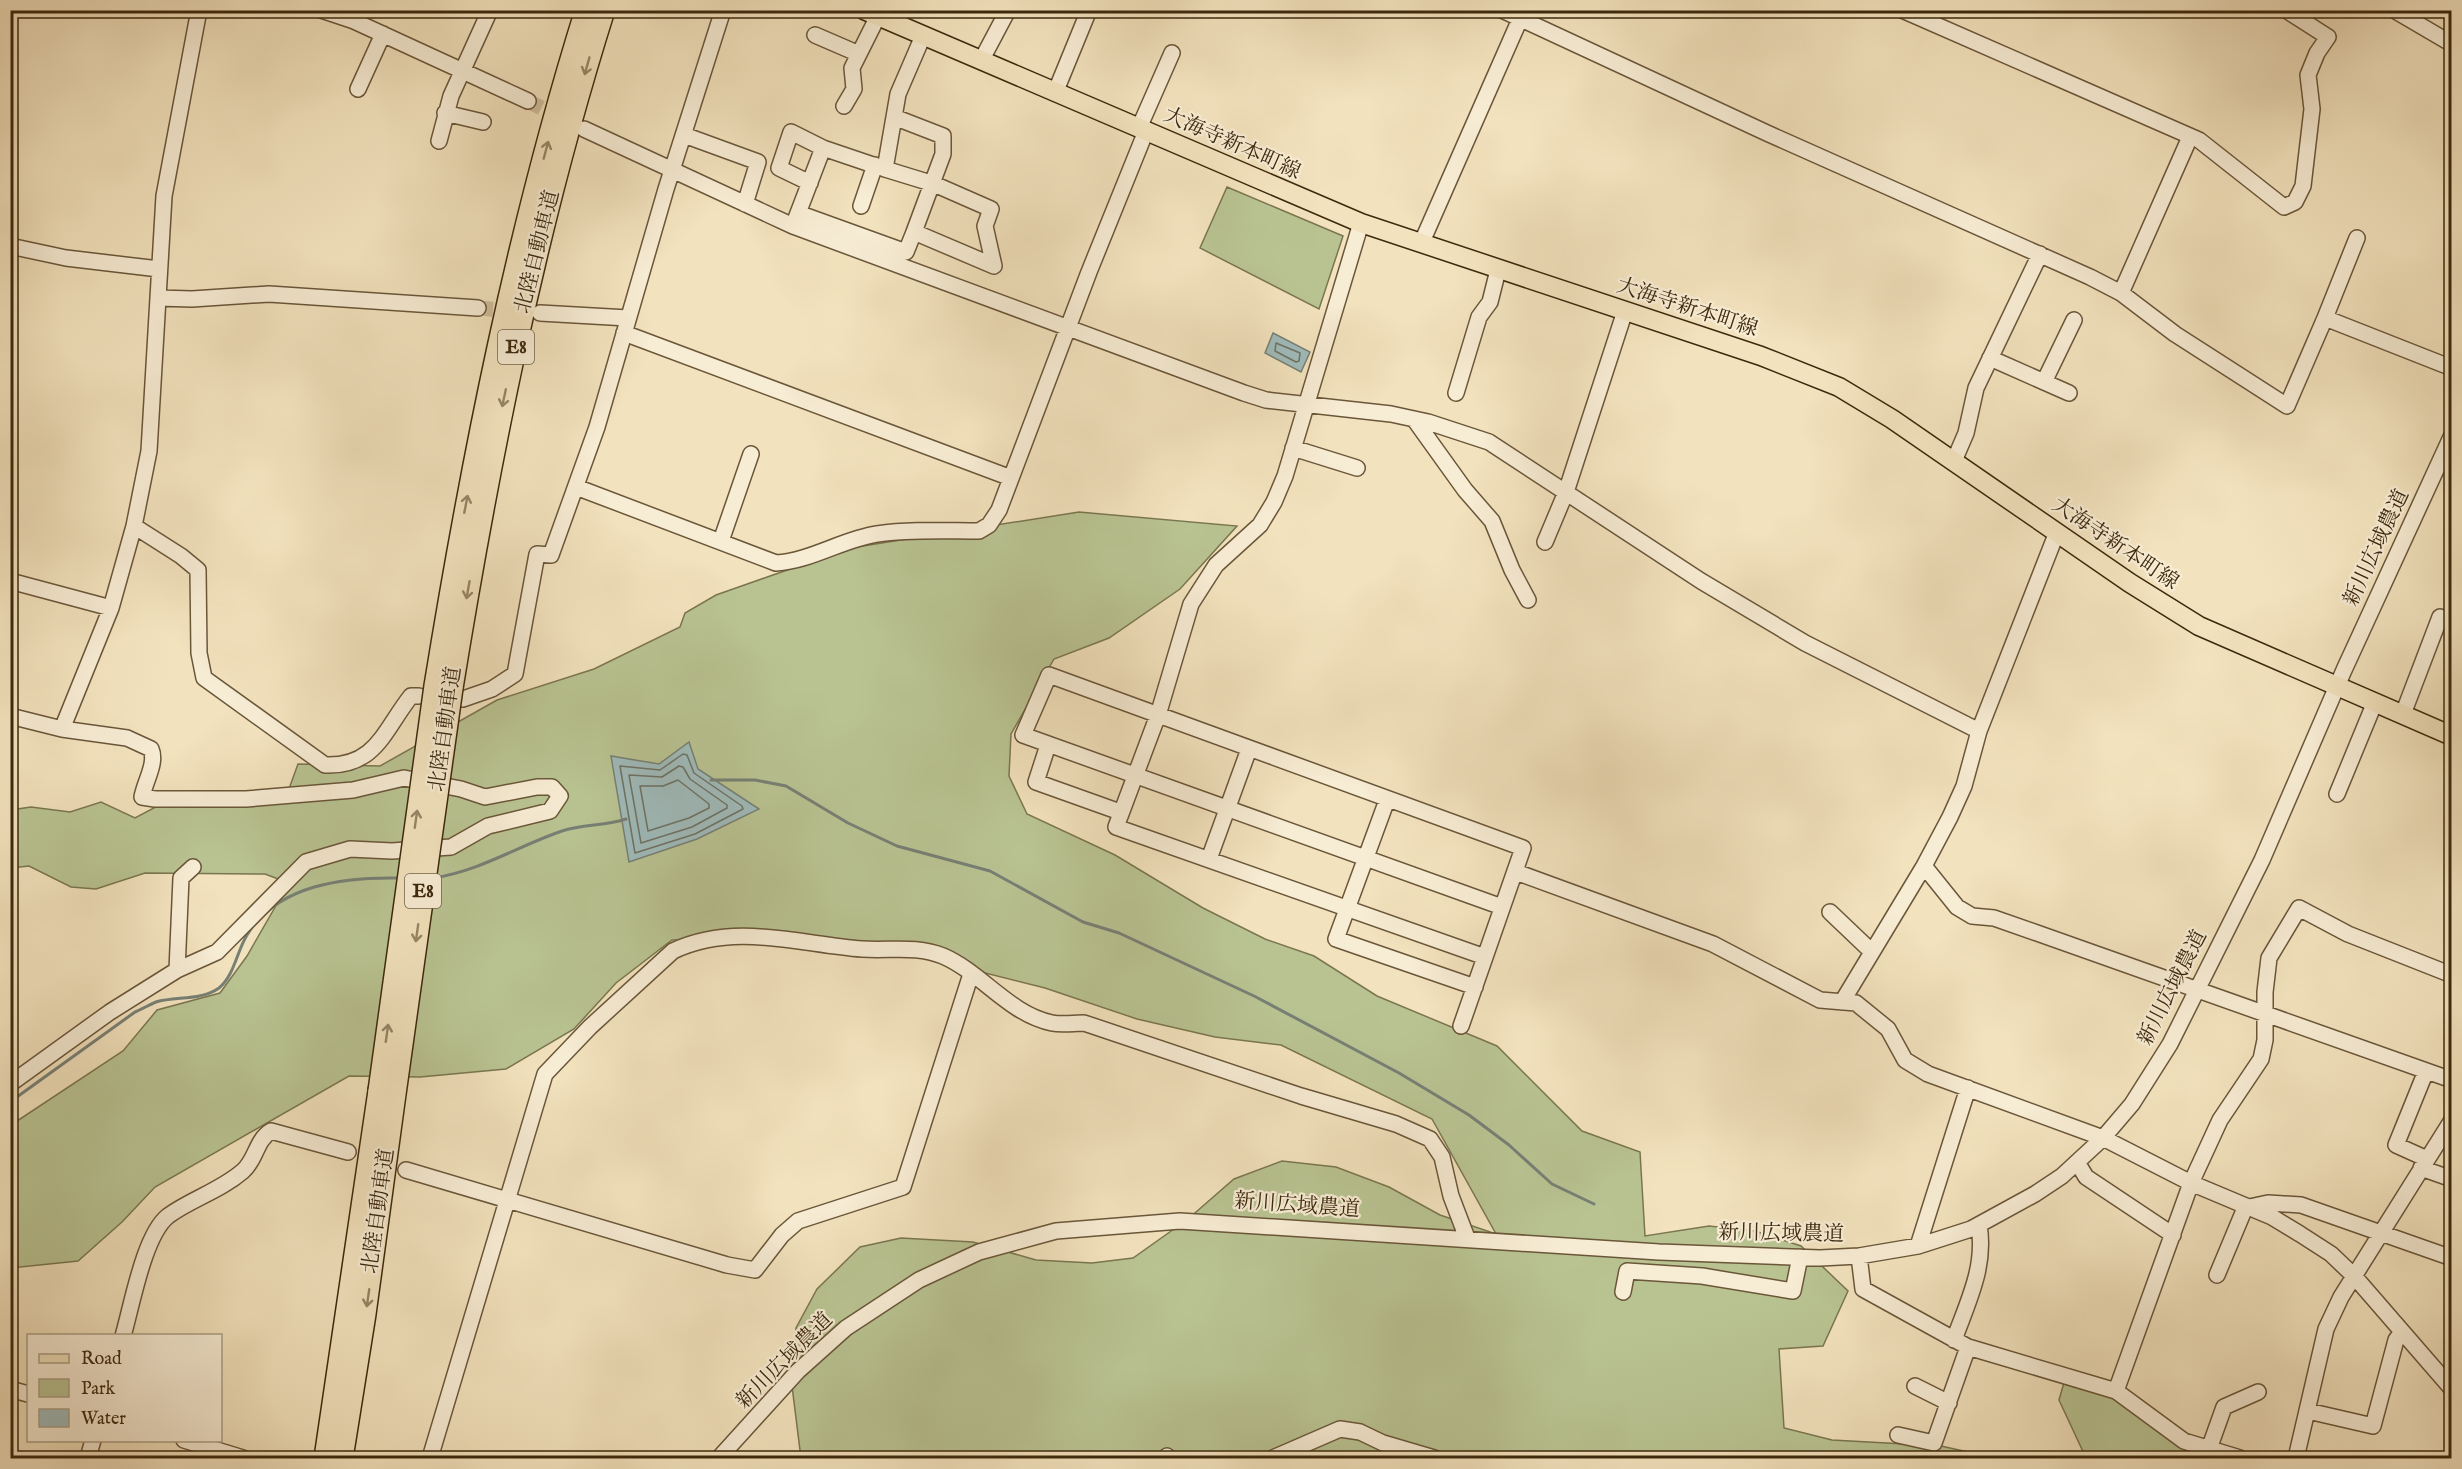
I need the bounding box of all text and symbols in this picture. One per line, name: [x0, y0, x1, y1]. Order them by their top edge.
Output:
one-way arrow: [581, 57, 592, 76]
street label: 大海寺新本町線: [1159, 102, 1305, 186]
one-way arrow: [540, 141, 552, 160]
street label: 北陸自動車道: [510, 188, 566, 316]
street label: 大海寺新本町線: [1613, 272, 1761, 344]
road number: E8: [498, 330, 534, 364]
one-way arrow: [498, 389, 510, 408]
street label: 新川広域農道: [2338, 485, 2416, 611]
street label: 大海寺新本町線: [2047, 492, 2183, 596]
one-way arrow: [461, 495, 472, 514]
one-way arrow: [462, 580, 473, 599]
street label: 北陸自動車道: [424, 665, 468, 793]
one-way arrow: [411, 810, 422, 830]
road number: E8: [405, 874, 441, 908]
one-way arrow: [411, 923, 422, 942]
street label: 新川広域農道: [2132, 926, 2214, 1050]
one-way arrow: [381, 1024, 392, 1044]
street label: 北陸自動車道: [357, 1147, 401, 1275]
street label: 新川広域農道: [1233, 1188, 1361, 1224]
street label: 新川広域農道: [1718, 1219, 1844, 1249]
one-way arrow: [362, 1287, 373, 1307]
street label: 新川広域農道: [731, 1307, 839, 1415]
legend: [27, 1334, 222, 1442]
text: Road: [81, 1348, 122, 1371]
text: Park: [81, 1378, 116, 1401]
text: Water: [81, 1408, 126, 1431]

